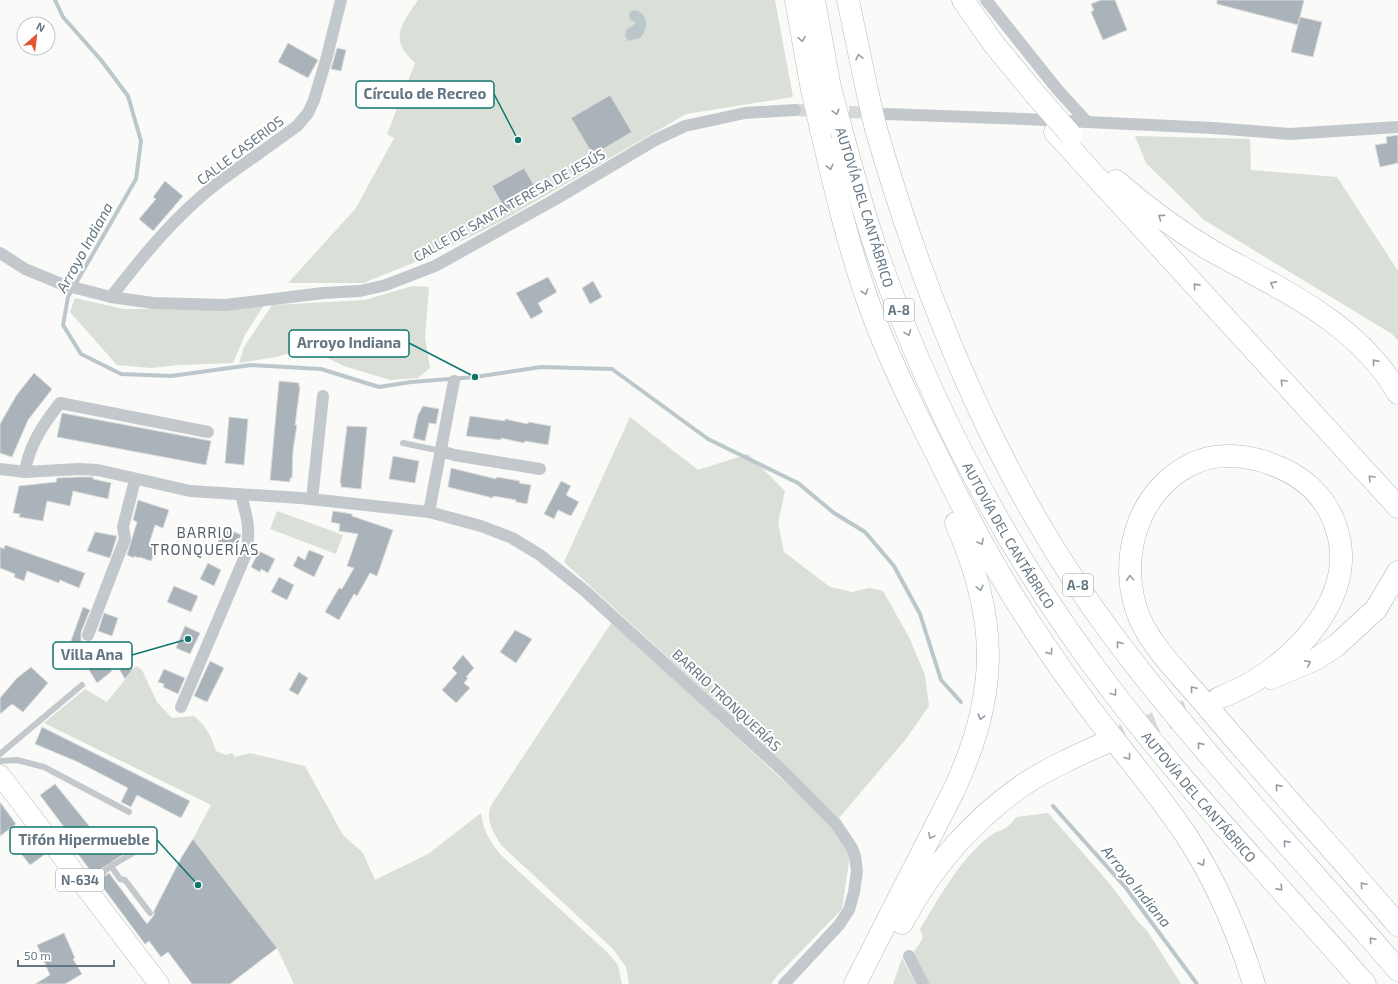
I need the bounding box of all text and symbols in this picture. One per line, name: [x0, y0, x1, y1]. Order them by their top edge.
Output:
north arrow: [16, 16, 56, 56]
text: N: [34, 19, 48, 34]
one-way arrow: [797, 35, 806, 42]
one-way arrow: [856, 53, 864, 60]
callout: Círculo de Recreo: [356, 81, 494, 108]
text: Círculo de Recreo: [364, 84, 487, 102]
one-way arrow: [831, 109, 840, 116]
street label: CALLE CASERIOS: [193, 112, 287, 188]
street label: AUTOVÍA DEL CANTÁBRICO: [832, 125, 898, 289]
street label: CALLE DE SANTA TERESA DE JESÚS: [410, 145, 608, 265]
one-way arrow: [825, 164, 834, 171]
water label: Arroyo Indiana: [51, 199, 117, 296]
one-way arrow: [1158, 214, 1165, 222]
one-way arrow: [1269, 281, 1277, 288]
one-way arrow: [1193, 283, 1200, 291]
one-way arrow: [860, 289, 869, 296]
road number: A-8: [884, 299, 914, 321]
one-way arrow: [903, 329, 911, 336]
callout: Arroyo Indiana: [289, 330, 409, 357]
text: Arroyo Indiana: [297, 333, 401, 352]
one-way arrow: [1373, 359, 1380, 366]
one-way arrow: [1281, 380, 1288, 387]
street label: AUTOVÍA DEL CANTÁBRICO: [960, 459, 1059, 611]
one-way arrow: [1368, 475, 1376, 483]
district label: BARRIO TRONQUERÍAS: [151, 523, 259, 559]
one-way arrow: [977, 538, 984, 546]
road number: A-8: [1063, 574, 1093, 596]
one-way arrow: [1125, 575, 1134, 581]
one-way arrow: [975, 584, 984, 591]
one-way arrow: [1117, 641, 1124, 648]
callout: Villa Ana: [53, 642, 132, 669]
text: Villa Ana: [61, 645, 123, 663]
street label: BARRIO TRONQUERÍAS: [669, 645, 785, 755]
one-way arrow: [1045, 648, 1052, 655]
one-way arrow: [1303, 660, 1311, 668]
one-way arrow: [1190, 686, 1197, 693]
one-way arrow: [1109, 689, 1116, 696]
one-way arrow: [977, 713, 985, 720]
street label: AUTOVÍA DEL CANTÁBRICO: [1139, 728, 1260, 865]
one-way arrow: [1198, 743, 1205, 750]
one-way arrow: [1123, 752, 1130, 759]
one-way arrow: [1275, 785, 1282, 792]
callout: Tifón Hipermueble: [10, 827, 157, 854]
text: Tifón Hipermueble: [18, 830, 150, 848]
one-way arrow: [928, 832, 935, 839]
one-way arrow: [1284, 840, 1291, 848]
water label: Arroyo Indiana: [1097, 841, 1175, 931]
one-way arrow: [1198, 859, 1205, 866]
road number: N-634: [56, 869, 104, 891]
one-way arrow: [1361, 882, 1368, 890]
one-way arrow: [1276, 884, 1283, 891]
one-way arrow: [1370, 937, 1377, 945]
scale bar: [18, 942, 114, 968]
text: 50 m: [24, 948, 51, 962]

